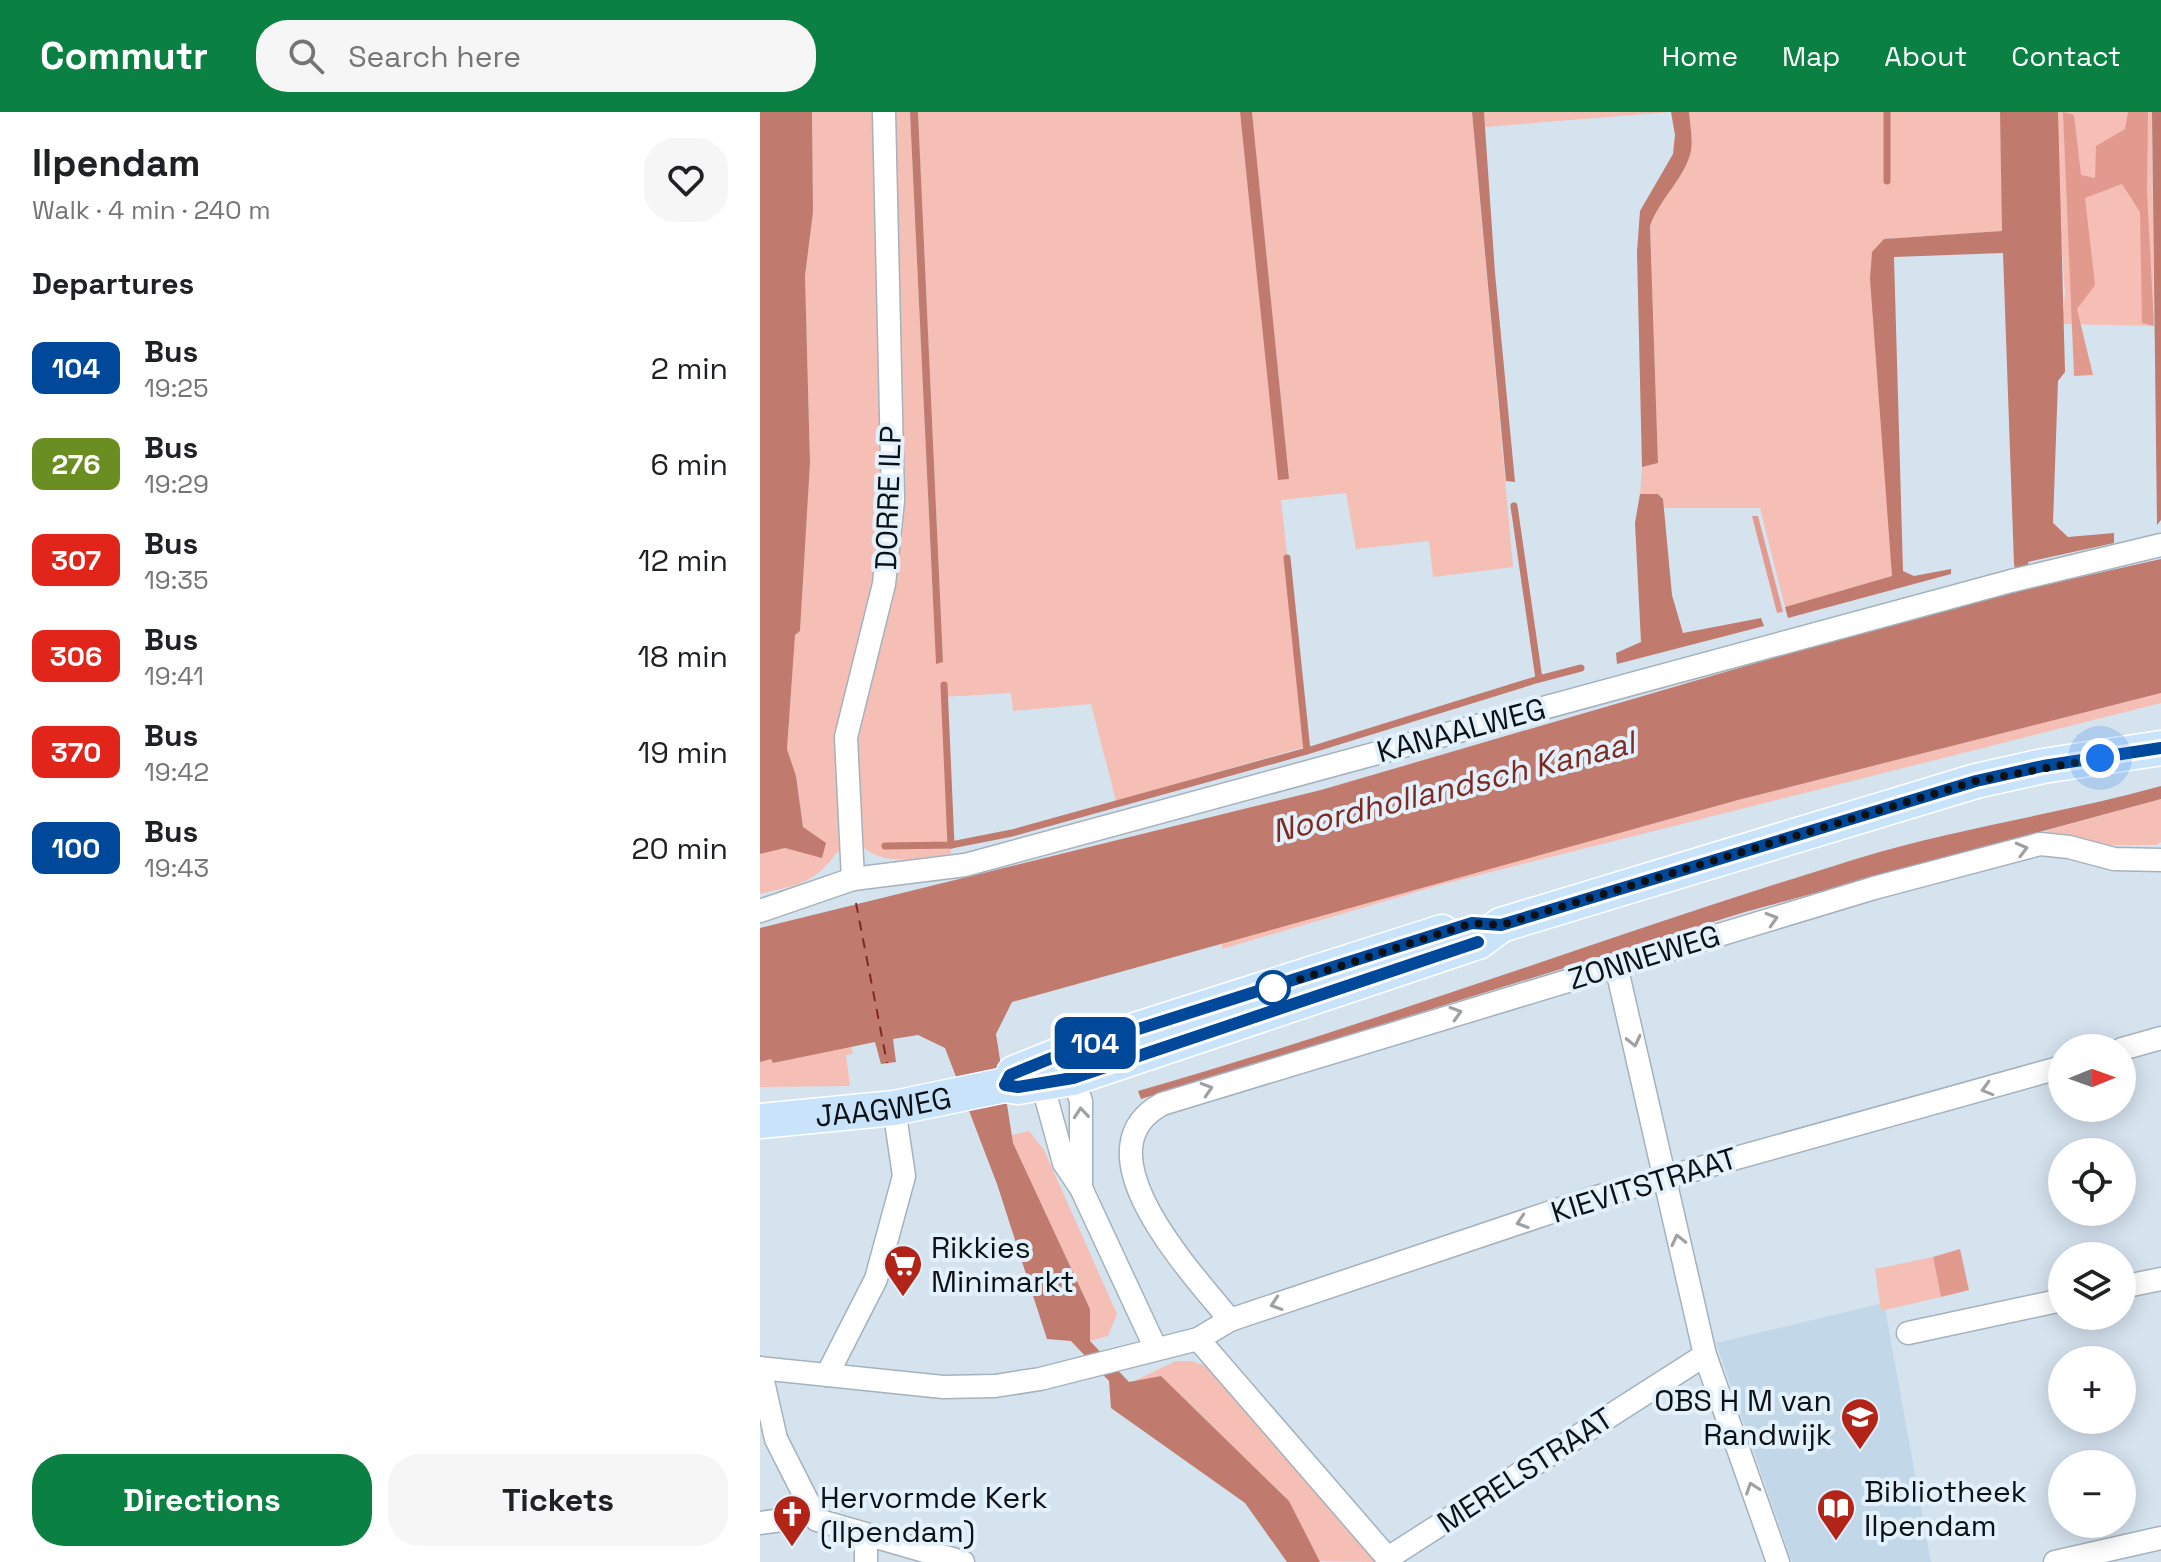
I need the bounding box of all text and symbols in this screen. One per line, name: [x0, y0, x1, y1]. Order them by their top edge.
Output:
search box: [256, 20, 816, 92]
text: Commutr: [40, 32, 208, 80]
icon: search: [284, 34, 328, 78]
text: Search here: [348, 37, 521, 76]
text: Home: [1662, 38, 1738, 74]
text: Map: [1782, 38, 1840, 74]
text: About: [1884, 38, 1967, 74]
text: Contact: [2011, 38, 2121, 74]
button: heart: [644, 138, 728, 222]
text: Ilpendam: [32, 139, 200, 187]
text: Walk · 4 min · 240 m: [32, 193, 271, 227]
text: Departures: [32, 264, 194, 303]
text: Bus: [144, 332, 198, 371]
text: 2 min: [651, 349, 728, 388]
text: 104: [52, 350, 100, 386]
text: 19:25: [144, 371, 209, 405]
street label: DORRE ILP: [866, 425, 910, 571]
text: Bus: [144, 428, 198, 467]
text: 6 min: [650, 445, 728, 484]
text: 276: [51, 446, 101, 482]
text: 19:29: [144, 467, 209, 501]
text: Bus: [144, 524, 198, 563]
text: 12 min: [638, 541, 728, 580]
text: 307: [51, 542, 101, 578]
text: 19:35: [144, 563, 209, 597]
text: Bus: [144, 620, 198, 659]
text: 18 min: [638, 637, 728, 676]
text: 306: [50, 638, 102, 674]
text: 19:41: [144, 659, 204, 693]
street label: KANAALWEG: [1372, 689, 1550, 771]
text: Bus: [144, 716, 198, 755]
water label: Noordhollandsch Kanaal: [1267, 722, 1642, 851]
text: 19 min: [638, 733, 728, 772]
text: 370: [51, 734, 101, 770]
your location: [2080, 738, 2120, 778]
text: 19:42: [144, 755, 209, 789]
text: Bus: [144, 812, 198, 851]
text: 20 min: [631, 829, 728, 868]
text: 100: [52, 830, 100, 866]
one-way arrow: [2014, 842, 2028, 858]
text: 19:43: [144, 851, 209, 885]
one-way arrow: [1764, 912, 1778, 928]
street label: ZONNEWEG: [1563, 915, 1725, 999]
unlabelled marker: [1256, 971, 1290, 1005]
one-way arrow: [1449, 1006, 1463, 1022]
line badge: 104: [1049, 1017, 1141, 1069]
text: 104: [1071, 1025, 1119, 1061]
one-way arrow: [1625, 1034, 1642, 1048]
north arrow: [2048, 1034, 2136, 1122]
map controls: [2048, 1034, 2136, 1538]
street label: JAAGWEG: [813, 1077, 955, 1135]
one-way arrow: [1981, 1080, 1995, 1096]
one-way arrow: [1200, 1082, 1214, 1098]
one-way arrow: [1073, 1106, 1090, 1119]
street label: KIEVITSTRAAT: [1546, 1138, 1742, 1232]
button: locate: [2048, 1138, 2136, 1226]
one-way arrow: [1516, 1213, 1530, 1229]
place label: Rikkies Minimarkt: [931, 1228, 1074, 1301]
one-way arrow: [1670, 1233, 1687, 1247]
button: layers: [2048, 1242, 2136, 1330]
supermarket icon: Rikkies Minimarkt: [882, 1243, 924, 1298]
one-way arrow: [1269, 1295, 1283, 1311]
button: +: [2048, 1346, 2136, 1434]
place label: OBS H M van Randwijk: [1654, 1381, 1832, 1454]
school or university icon: OBS H M van Randwijk: [1839, 1396, 1881, 1451]
street label: MERELSTRAAT: [1430, 1399, 1620, 1541]
button: −: [2048, 1450, 2136, 1538]
button: Directions: [32, 1454, 372, 1546]
button: Tickets: [388, 1454, 728, 1546]
place label: Bibliotheek Ilpendam: [1864, 1472, 2027, 1545]
place label: Hervormde Kerk (Ilpendam): [820, 1478, 1048, 1551]
one-way arrow: [1745, 1482, 1761, 1496]
library icon: Bibliotheek Ilpendam: [1815, 1487, 1857, 1542]
church icon: Hervormde Kerk (Ilpendam): [771, 1493, 813, 1548]

